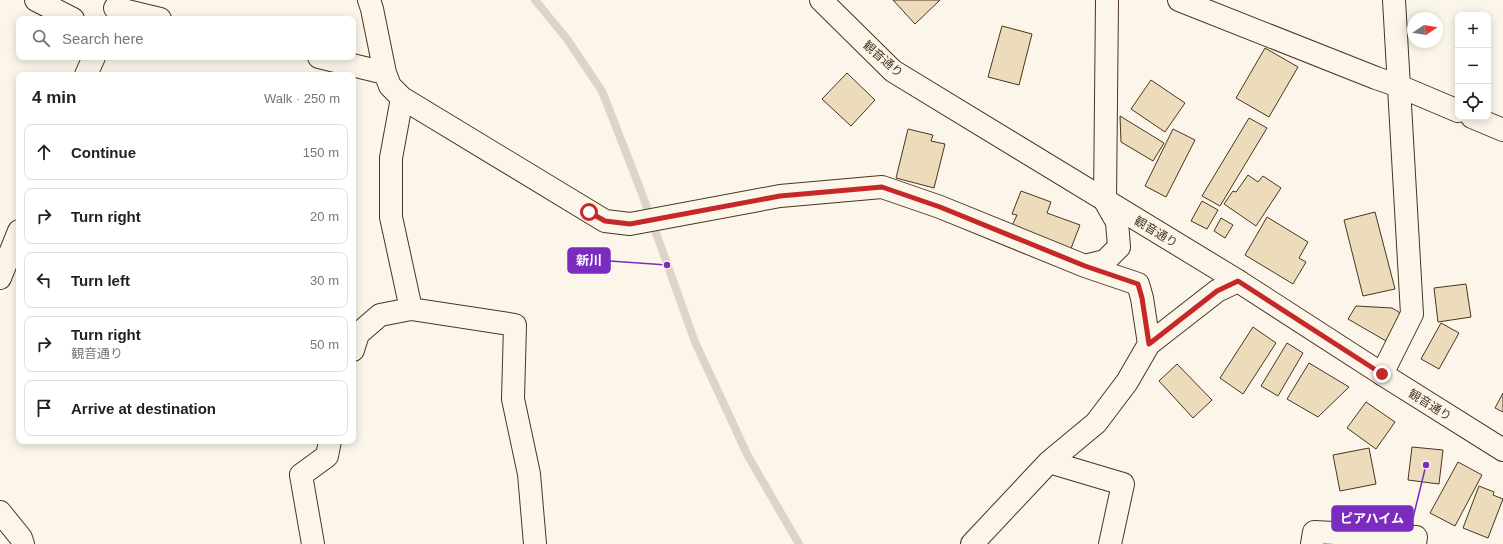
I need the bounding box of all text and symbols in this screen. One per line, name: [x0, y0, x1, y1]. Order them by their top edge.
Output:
north arrow: [1407, 12, 1443, 48]
map controls: [1455, 12, 1491, 120]
button: +: [1455, 12, 1491, 48]
search box: [16, 16, 356, 60]
icon: search: [30, 27, 52, 49]
text: Search here: [62, 30, 144, 47]
street label: 観音通り: [860, 38, 906, 80]
button: −: [1455, 48, 1491, 84]
button: locate: [1455, 84, 1491, 120]
text: 4 min: [32, 88, 76, 107]
text: Walk · 250 m: [264, 91, 340, 106]
icon: ahead: [33, 141, 55, 163]
text: Continue: [71, 144, 136, 161]
text: 150 m: [303, 145, 339, 160]
route start: [580, 203, 598, 221]
icon: right: [33, 205, 55, 227]
text: Turn right: [71, 208, 141, 225]
text: 20 m: [310, 209, 339, 224]
street label: 観音通り: [1132, 214, 1180, 250]
callout: 新川: [568, 248, 610, 273]
text: 新川: [576, 253, 602, 268]
icon: left: [33, 269, 55, 291]
text: Turn left: [71, 272, 130, 289]
text: 30 m: [310, 273, 339, 288]
text: Turn right: [71, 326, 141, 343]
icon: right: [33, 333, 55, 355]
text: 50 m: [310, 337, 339, 352]
text: 観音通り: [71, 346, 123, 361]
route end: [1373, 365, 1391, 383]
street label: 観音通り: [1406, 386, 1454, 424]
icon: arrive: [33, 397, 55, 419]
text: Arrive at destination: [71, 400, 216, 417]
callout: ピアハイム: [1332, 506, 1413, 531]
text: ピアハイム: [1340, 511, 1404, 526]

